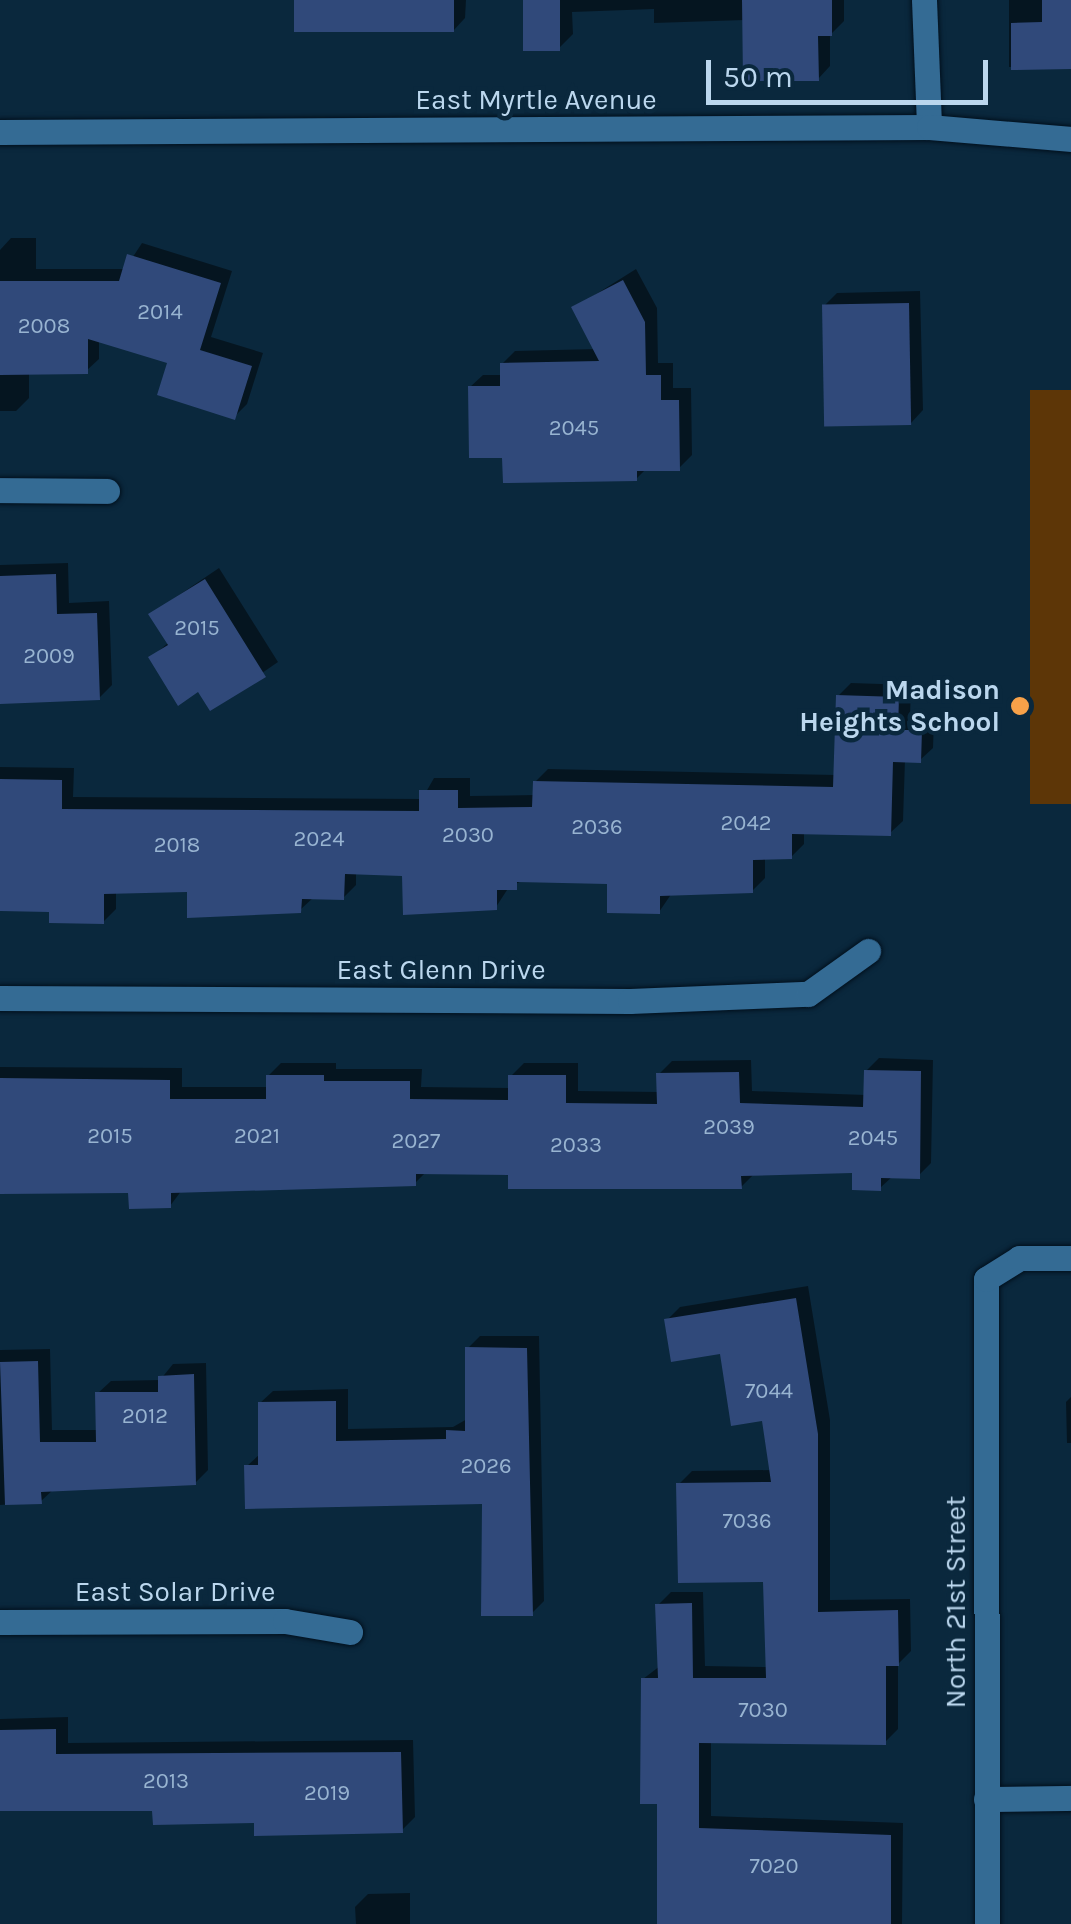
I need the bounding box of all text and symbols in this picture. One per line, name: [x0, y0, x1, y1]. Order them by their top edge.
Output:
scale bar: [711, 40, 994, 102]
text: 50 m: [723, 59, 793, 95]
street label: East Myrtle Avenue: [415, 83, 657, 117]
house number: 2014: [137, 300, 183, 326]
house number: 2008: [18, 314, 70, 340]
house number: 2045: [549, 416, 599, 442]
house number: 2015: [174, 616, 220, 642]
house number: 2009: [23, 644, 75, 670]
place label: Madison Heights School: [799, 673, 1000, 739]
marker: Madison Heights School: [1009, 695, 1031, 717]
house number: 2042: [721, 811, 771, 837]
house number: 2036: [571, 815, 623, 841]
house number: 2030: [442, 823, 494, 849]
house number: 2024: [294, 827, 344, 853]
house number: 2018: [154, 833, 200, 859]
street label: East Glenn Drive: [336, 953, 546, 987]
house number: 2039: [703, 1115, 755, 1141]
house number: 2015: [87, 1124, 133, 1150]
house number: 2021: [234, 1124, 280, 1150]
house number: 2045: [848, 1126, 898, 1152]
house number: 2027: [392, 1129, 440, 1155]
house number: 2033: [550, 1133, 602, 1159]
house number: 7044: [745, 1379, 793, 1405]
house number: 2012: [122, 1404, 168, 1430]
house number: 2026: [460, 1454, 512, 1480]
street label: North 21st Street: [939, 1496, 973, 1708]
house number: 7036: [723, 1509, 771, 1535]
street label: East Solar Drive: [75, 1575, 275, 1609]
house number: 7030: [738, 1698, 788, 1724]
house number: 2013: [143, 1769, 189, 1795]
house number: 2019: [304, 1781, 350, 1807]
house number: 7020: [749, 1854, 799, 1880]

